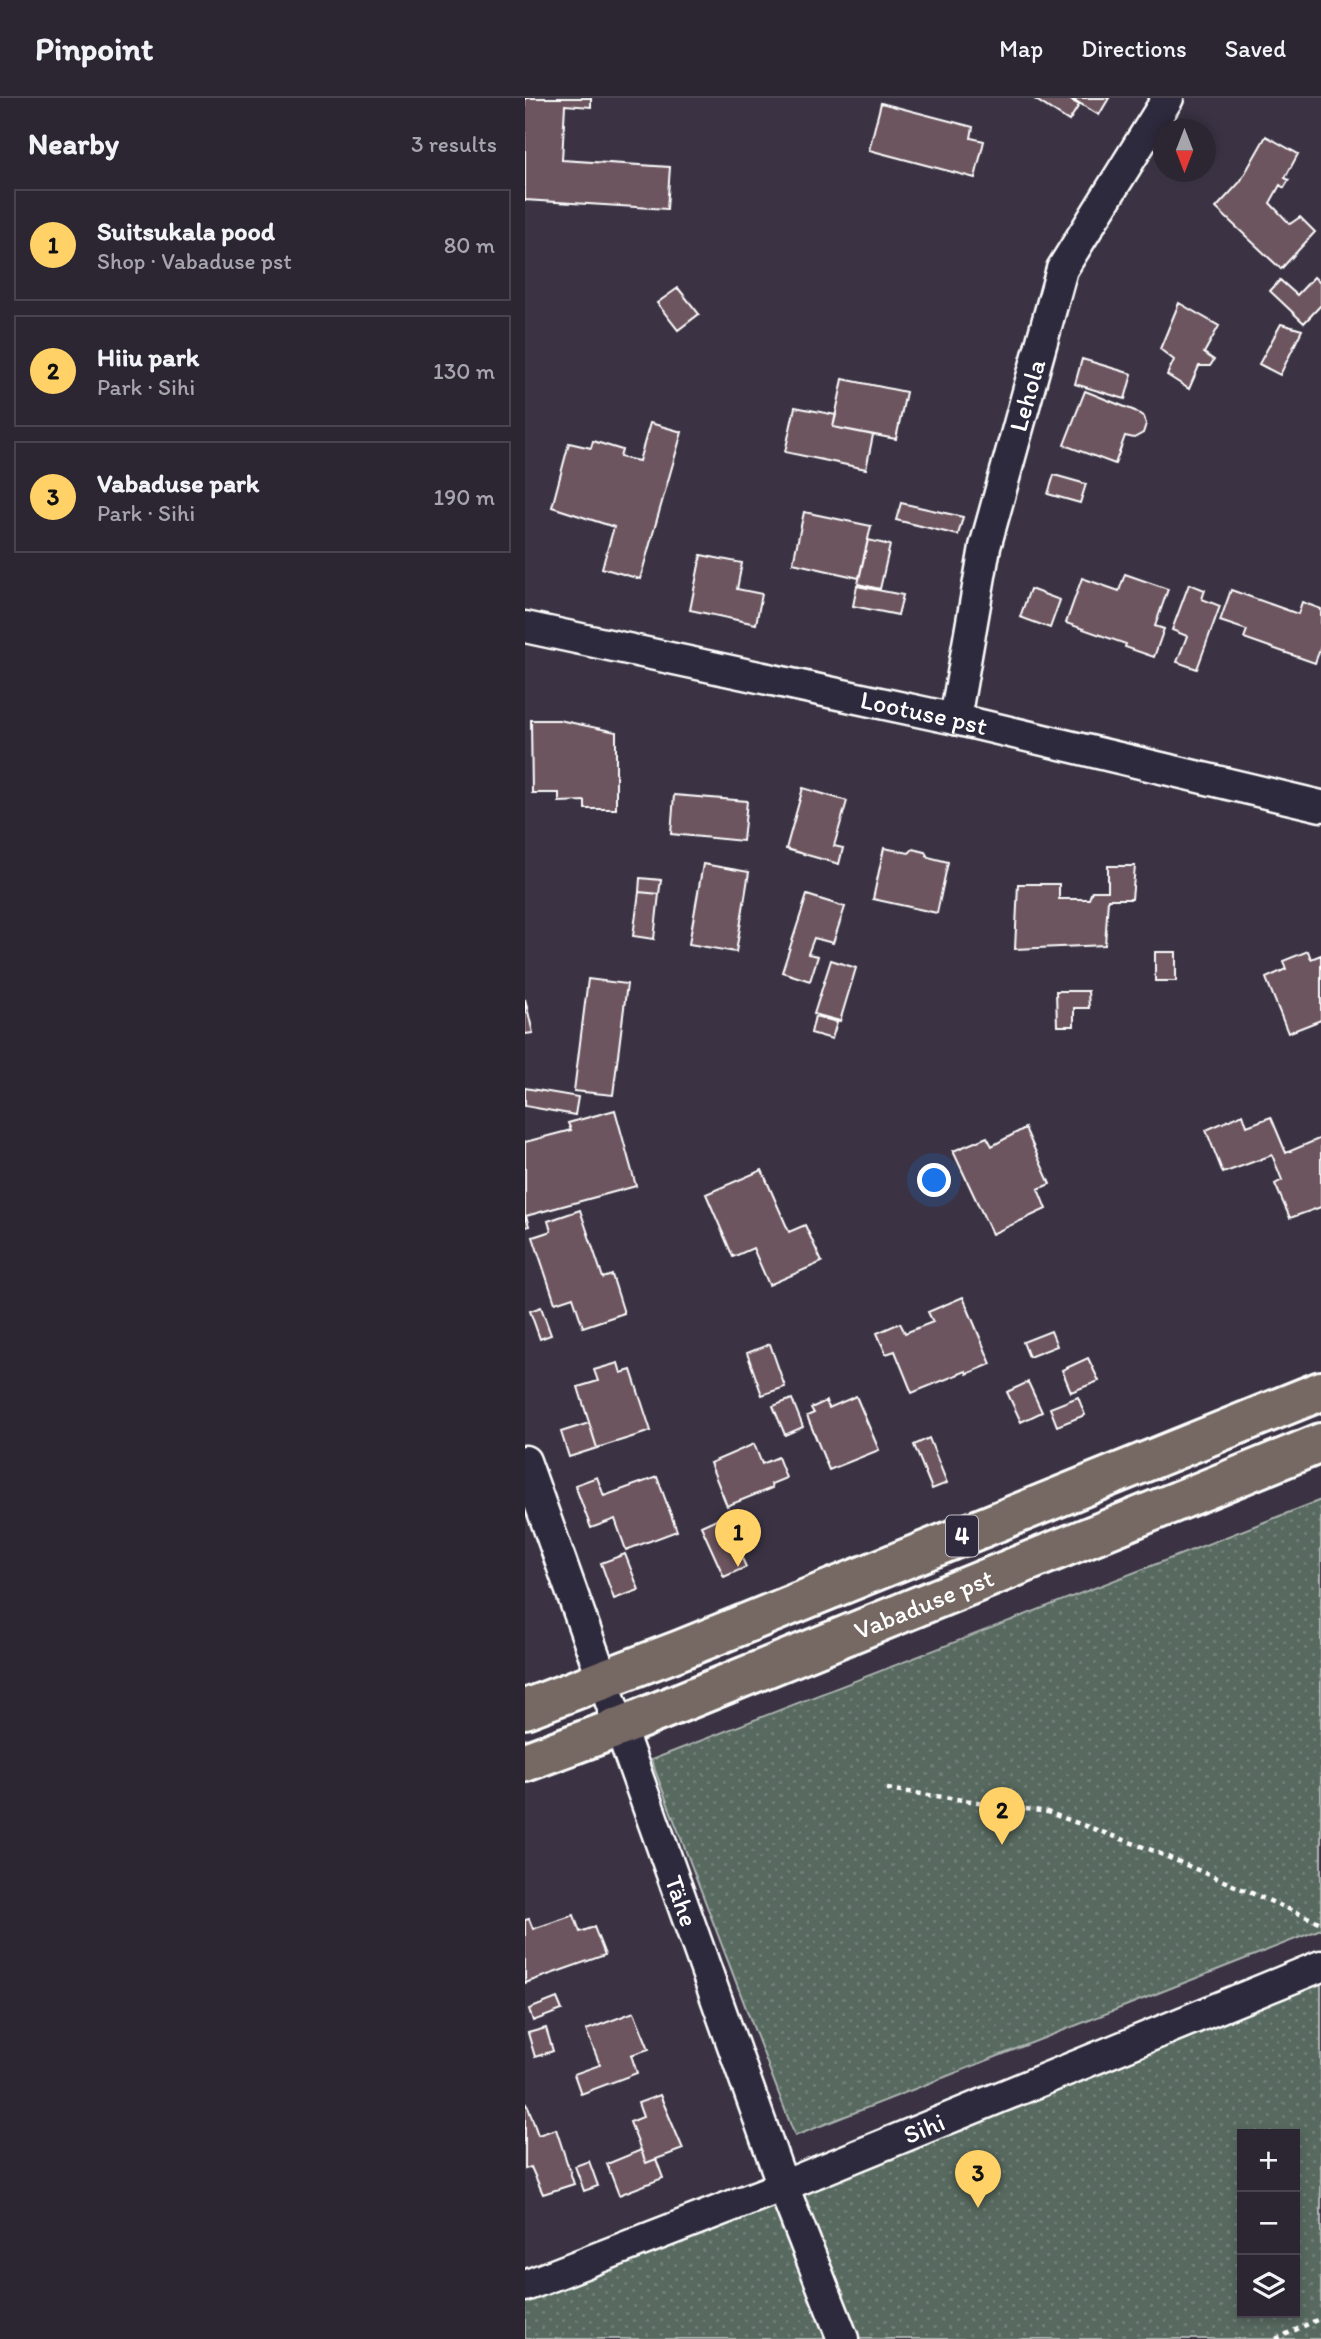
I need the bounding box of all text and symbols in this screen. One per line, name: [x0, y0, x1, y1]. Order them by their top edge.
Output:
text: Pinpoint: [35, 29, 153, 68]
text: Map: [999, 34, 1043, 63]
text: Directions: [1081, 34, 1187, 63]
text: Saved: [1225, 34, 1286, 63]
north arrow: [1153, 119, 1216, 182]
text: Nearby: [28, 125, 119, 162]
text: 3 results: [411, 130, 497, 158]
text: Suitsukala pood: [97, 215, 275, 247]
text: 1: [48, 231, 58, 259]
text: 80 m: [444, 231, 495, 259]
text: Shop · Vabaduse pst: [97, 247, 292, 275]
text: Hiiu park: [97, 341, 199, 373]
street label: Lehola: [1002, 355, 1052, 435]
text: 2: [47, 357, 59, 385]
text: 130 m: [433, 357, 495, 385]
text: Park · Sihi: [97, 373, 195, 401]
text: Vabaduse park: [97, 467, 259, 499]
text: 3: [47, 483, 59, 511]
text: 190 m: [434, 483, 495, 511]
text: Park · Sihi: [97, 499, 195, 527]
street label: Lootuse pst: [858, 683, 991, 742]
your location: [917, 1163, 951, 1197]
pin: 1: [715, 1509, 761, 1567]
road number: 4: [946, 1516, 978, 1556]
street label: Vabaduse pst: [849, 1561, 998, 1646]
pin: 2: [979, 1787, 1025, 1845]
street label: Tähe: [658, 1871, 705, 1931]
street label: Sihi: [899, 2106, 949, 2151]
map controls: [1237, 2129, 1300, 2318]
button: +: [1237, 2129, 1300, 2192]
pin: 3: [955, 2150, 1001, 2208]
button: −: [1237, 2192, 1300, 2255]
button: layers: [1237, 2255, 1300, 2318]

